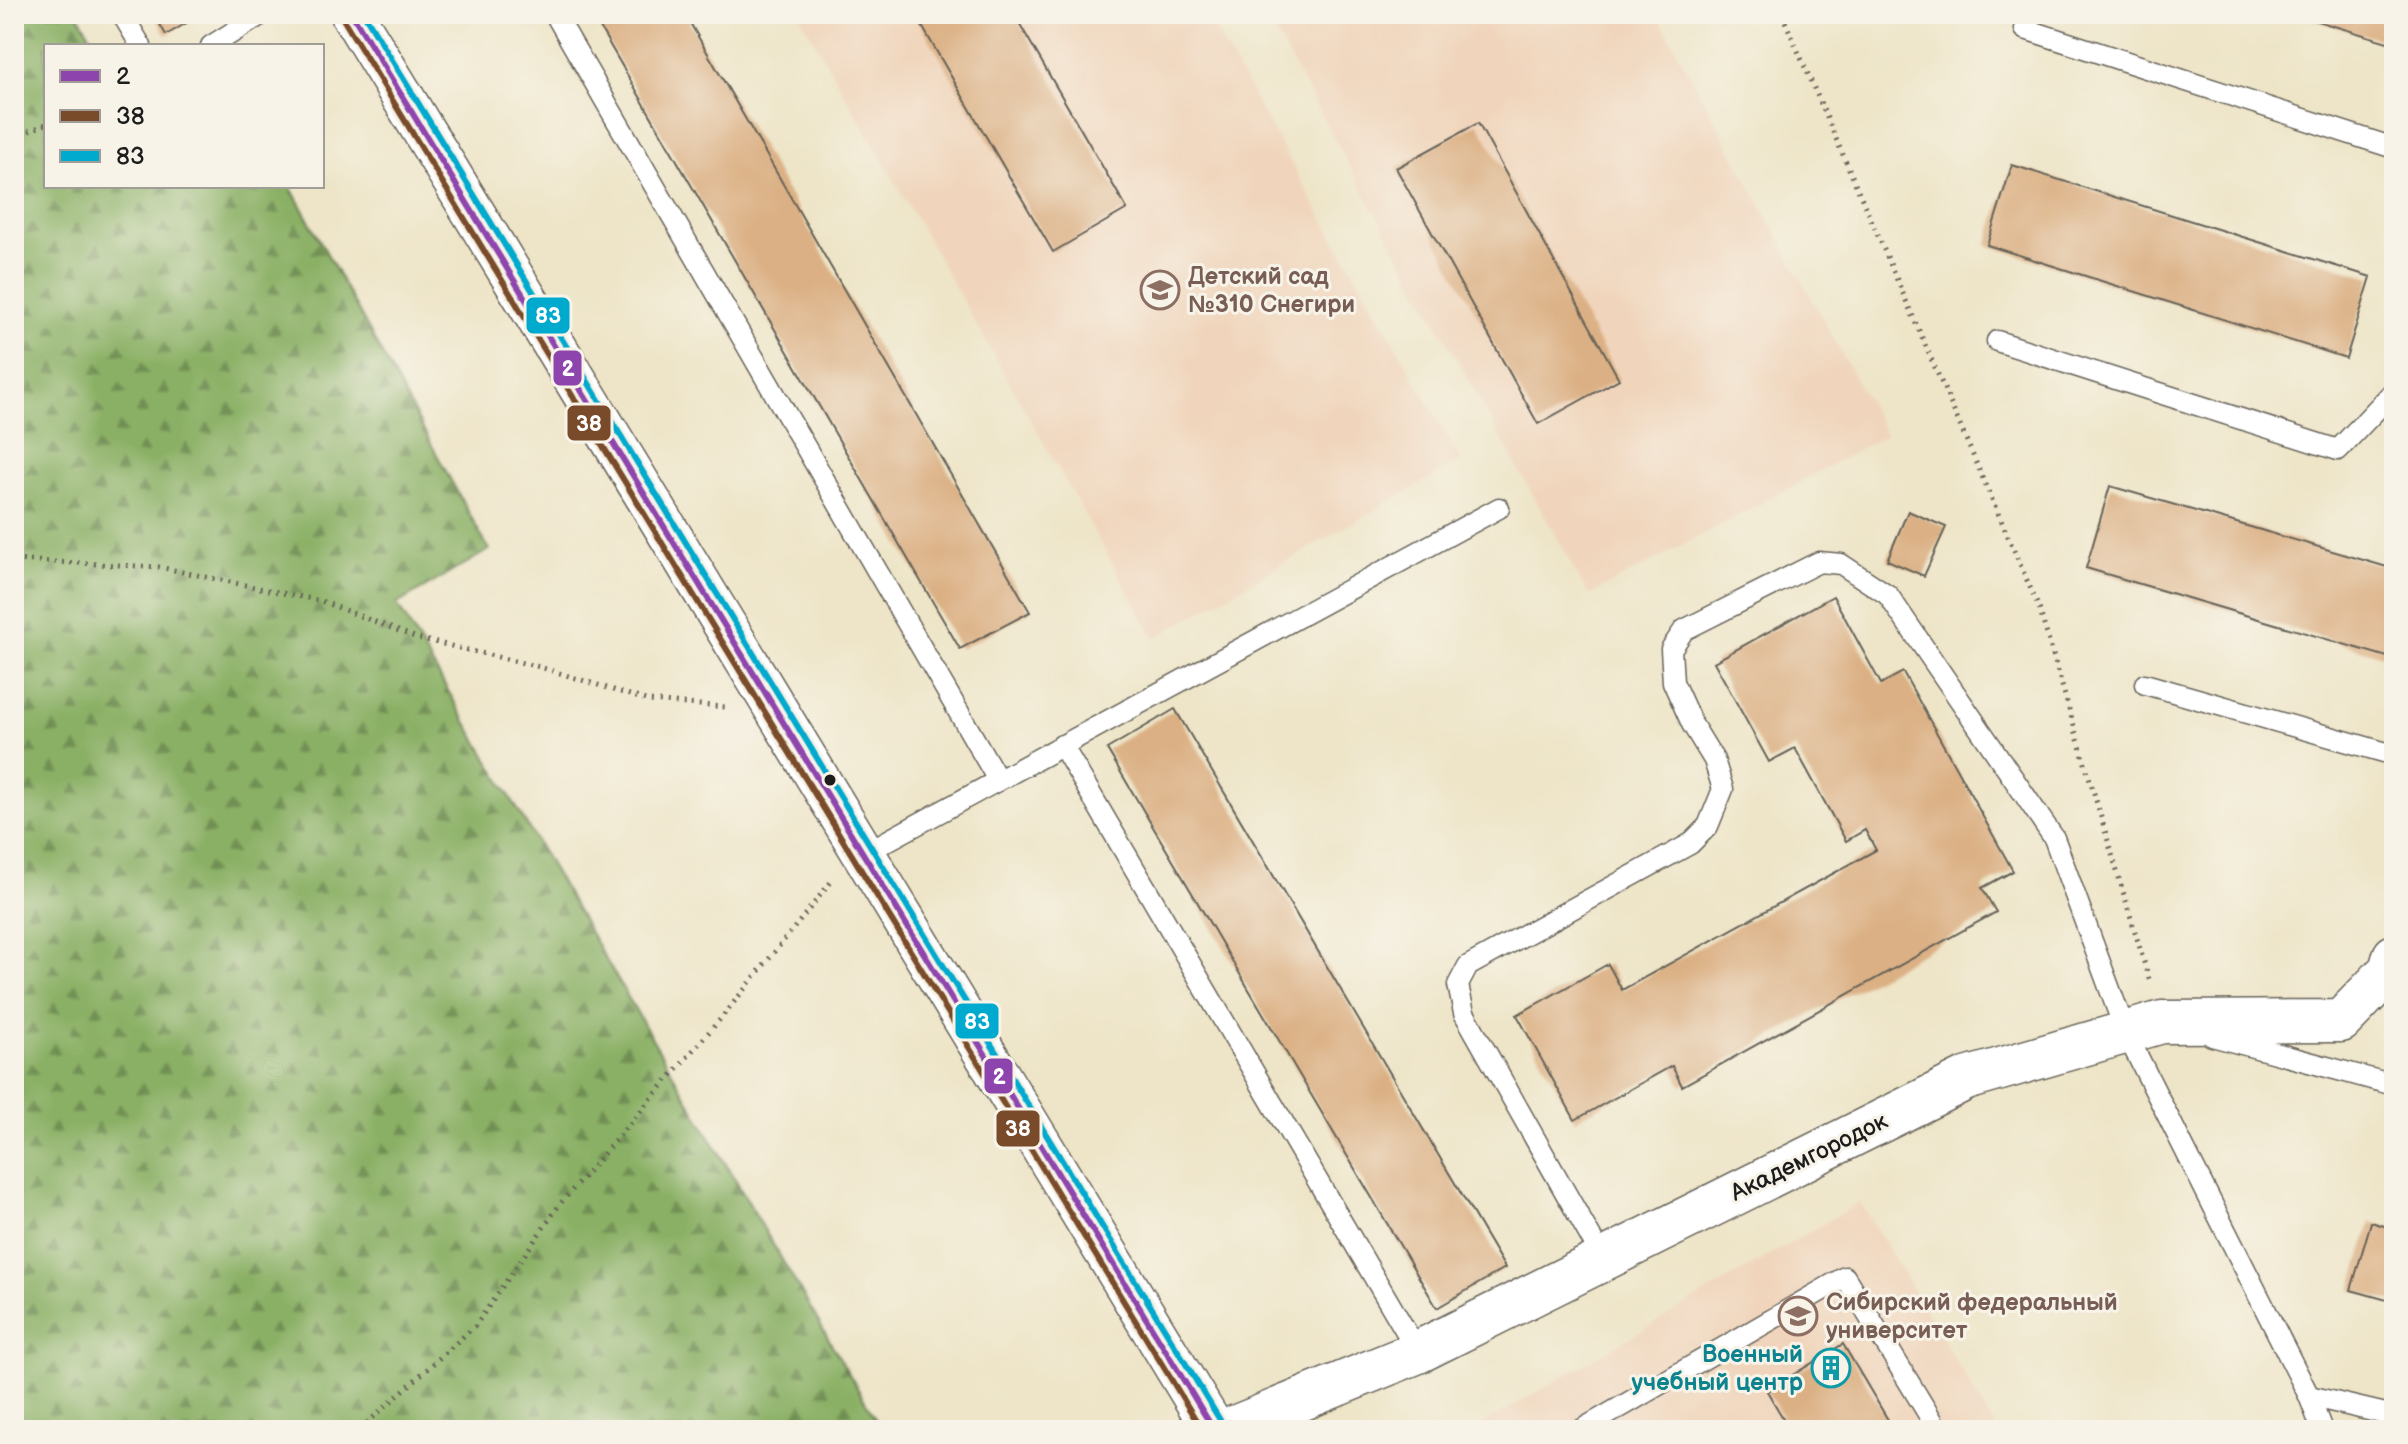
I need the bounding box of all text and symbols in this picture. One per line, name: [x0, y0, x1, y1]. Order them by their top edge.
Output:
legend: [44, 44, 324, 188]
text: 2: [116, 62, 130, 91]
text: 38: [116, 102, 145, 131]
text: 83: [116, 142, 145, 171]
place label: Детский сад №310 Снегири: [1188, 262, 1355, 319]
school or university icon: Детский сад №310 Снегири: [1139, 269, 1181, 311]
line badge: 83: [525, 296, 571, 335]
text: 83: [535, 303, 561, 330]
line badge: 2: [552, 349, 583, 387]
text: 2: [561, 356, 575, 383]
line badge: 38: [566, 404, 612, 442]
text: 38: [576, 411, 602, 438]
unlabelled marker: [822, 772, 838, 788]
line badge: 83: [954, 1002, 1000, 1040]
text: 83: [964, 1009, 990, 1036]
line badge: 2: [983, 1057, 1014, 1095]
text: 2: [992, 1064, 1006, 1091]
street label: Академгородок: [1725, 1106, 1893, 1208]
line badge: 38: [995, 1109, 1041, 1148]
text: 38: [1005, 1116, 1031, 1143]
place label: Сибирский федеральный университет: [1826, 1288, 2118, 1345]
school or university icon: Сибирский федеральный университет: [1777, 1295, 1819, 1337]
place label: Военный учебный центр: [1632, 1340, 1803, 1397]
building icon: Военный учебный центр: [1810, 1347, 1852, 1389]

